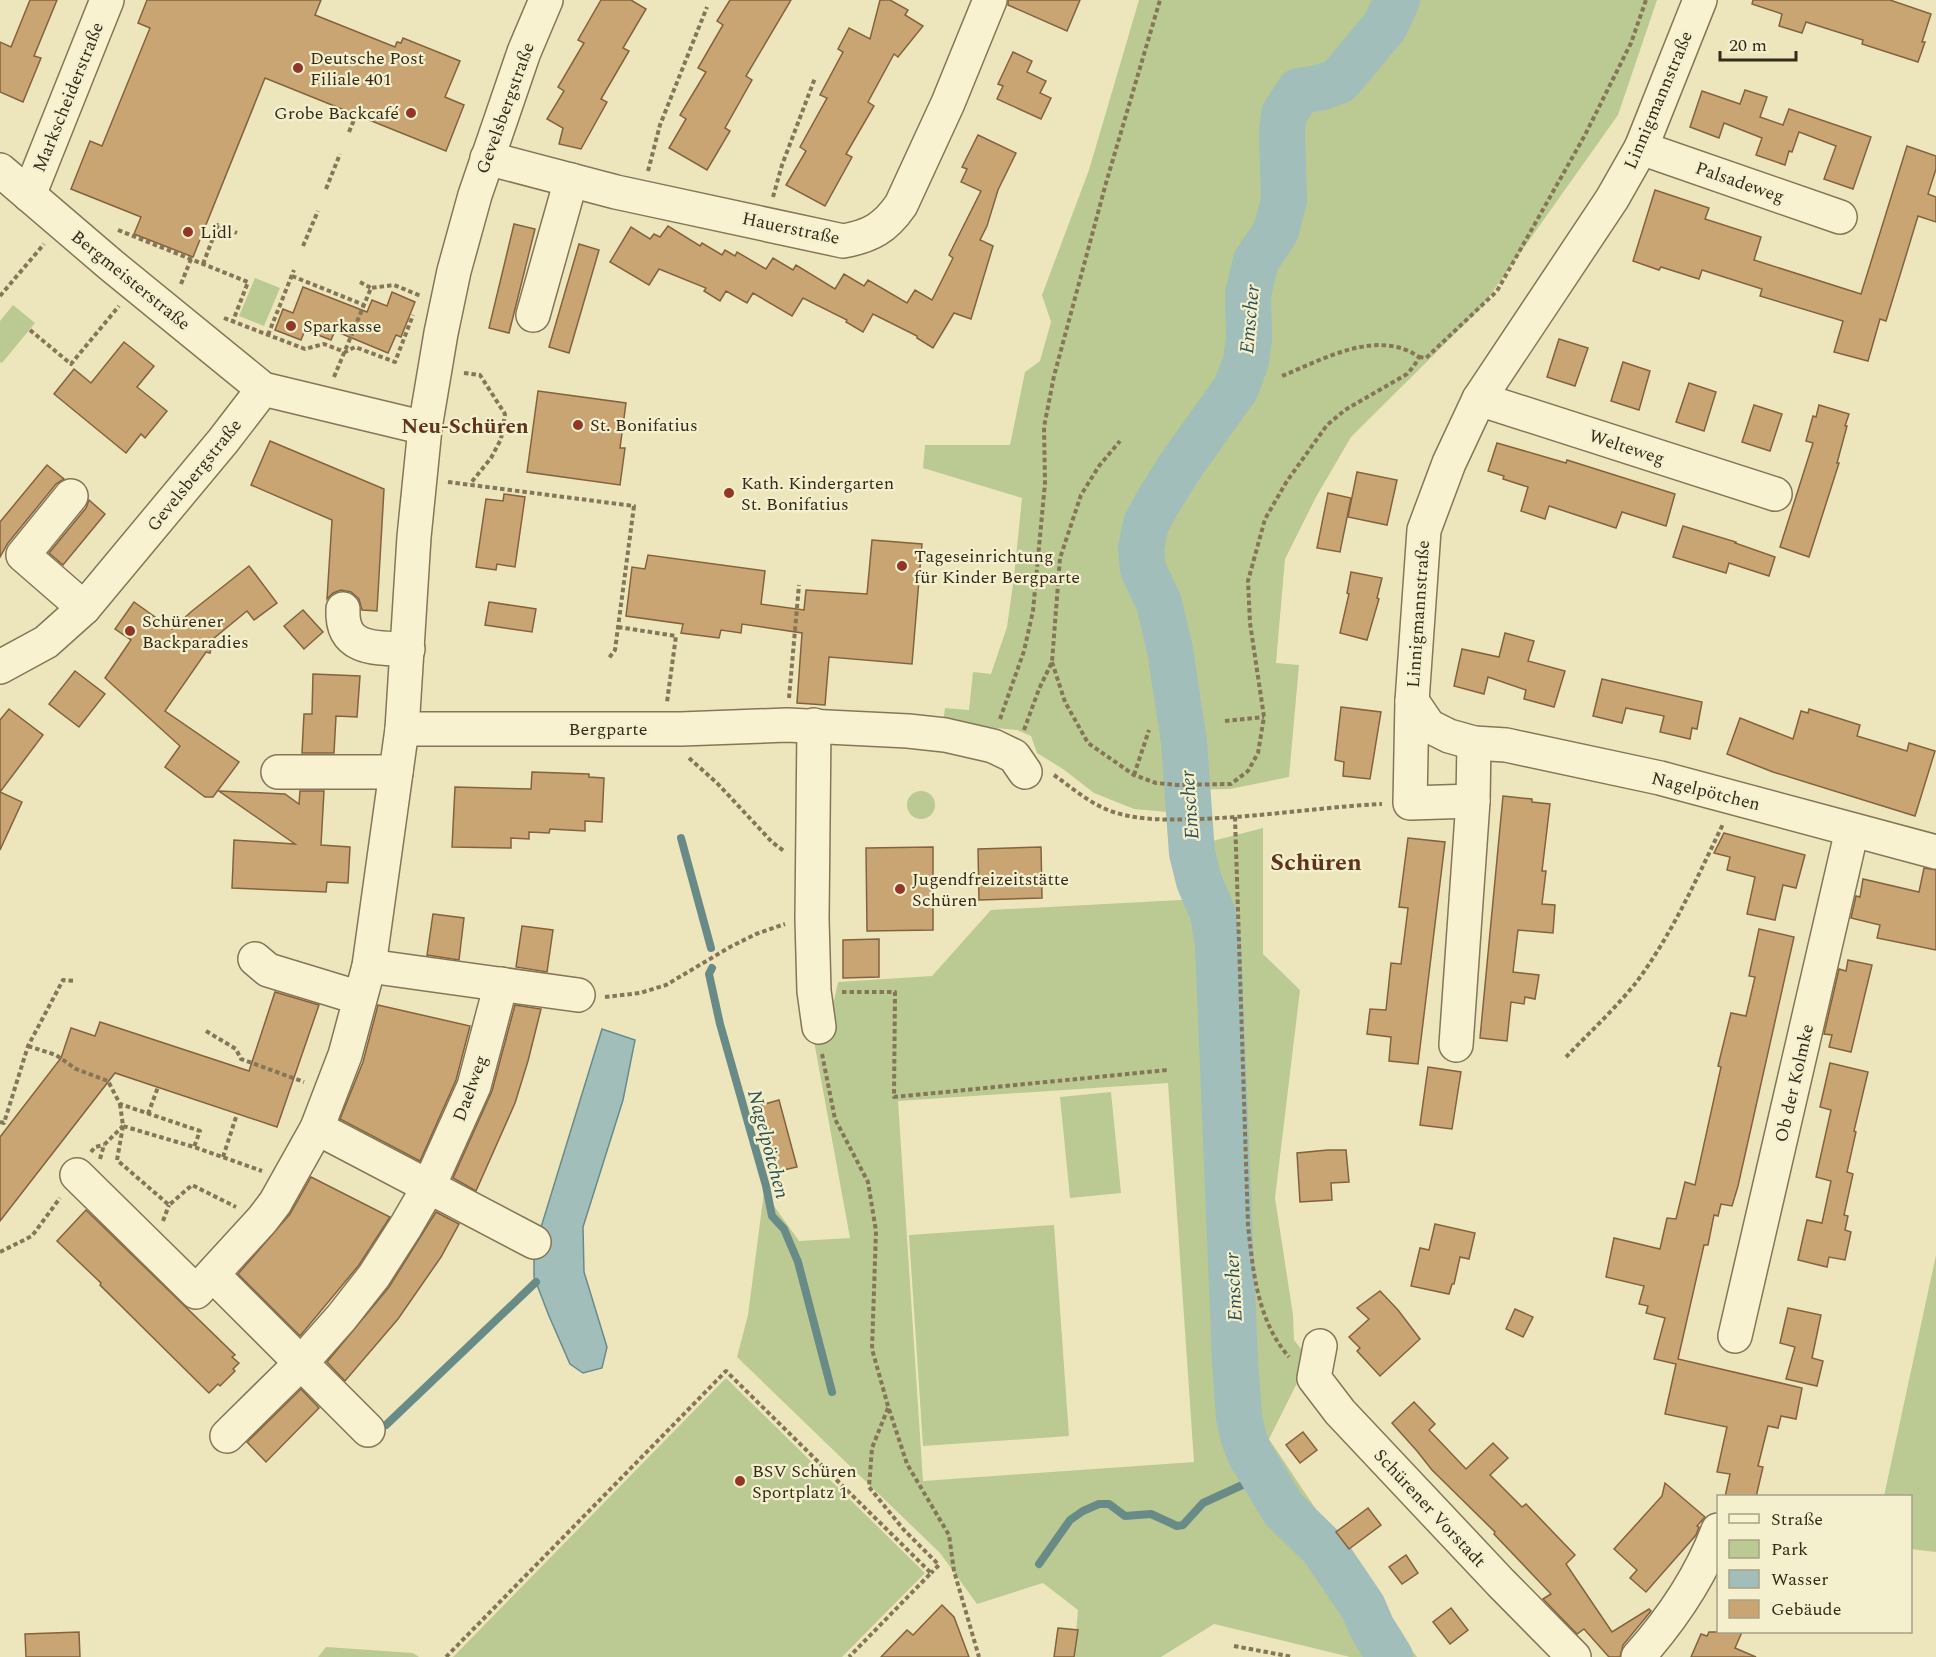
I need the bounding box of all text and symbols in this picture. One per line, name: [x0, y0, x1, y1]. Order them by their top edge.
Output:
street label: Markscheiderstraße: [26, 18, 111, 176]
scale bar: [1720, 24, 1796, 62]
street label: Linnigmannstraße: [1617, 27, 1700, 174]
text: 20 m: [1729, 32, 1767, 59]
street label: Gevelsbergstraße: [469, 39, 542, 178]
place label: Deutsche Post Filiale 401: [310, 45, 424, 93]
marker: Deutsche Post Filiale 401: [291, 61, 305, 75]
place label: Grobe Backcafé: [274, 100, 399, 127]
marker: Grobe Backcafé: [404, 106, 418, 120]
street label: Palsadeweg: [1692, 155, 1788, 210]
street label: Hauerstraße: [740, 205, 842, 252]
place label: Lidl: [200, 219, 232, 246]
street label: Bergmeisterstraße: [65, 224, 196, 337]
marker: Lidl: [181, 225, 195, 239]
water label: Emscher: [1232, 282, 1268, 355]
place label: Sparkasse: [303, 313, 381, 340]
marker: Sparkasse: [284, 319, 298, 333]
district label: Neu-Schüren: [401, 411, 529, 443]
place label: St. Bonifatius: [590, 412, 698, 439]
street label: Gevelsbergstraße: [140, 413, 248, 538]
marker: St. Bonifatius: [571, 418, 585, 432]
street label: Welteweg: [1585, 423, 1668, 472]
place label: Kath. Kindergarten St. Bonifatius: [741, 470, 894, 518]
marker: Kath. Kindergarten St. Bonifatius: [722, 486, 736, 500]
street label: Linnigmannstraße: [1400, 539, 1437, 689]
place label: Tageseinrichtung für Kinder Bergparte: [914, 543, 1080, 591]
marker: Tageseinrichtung für Kinder Bergparte: [895, 559, 909, 573]
place label: Schürener Backparadies: [142, 608, 249, 656]
marker: Schürener Backparadies: [123, 624, 137, 638]
street label: Bergparte: [569, 716, 647, 743]
street label: Nagelpötchen: [1649, 765, 1763, 818]
water label: Emscher: [1173, 768, 1207, 841]
district label: Schüren: [1270, 845, 1362, 881]
place label: Jugendfreizeitstätte Schüren: [912, 866, 1069, 914]
marker: Jugendfreizeitstätte Schüren: [893, 882, 907, 896]
street label: Ob der Kolmke: [1768, 1021, 1821, 1145]
street label: Daelweg: [446, 1051, 495, 1125]
water label: Nagelpötchen: [739, 1086, 797, 1202]
water label: Emscher: [1217, 1250, 1251, 1322]
street label: Schürener Vorstadt: [1367, 1443, 1492, 1574]
place label: BSV Schüren Sportplatz 1: [752, 1458, 857, 1506]
marker: BSV Schüren Sportplatz 1: [733, 1474, 747, 1488]
legend: [1717, 1495, 1912, 1633]
text: Straße: [1771, 1506, 1823, 1533]
text: Park: [1771, 1536, 1808, 1563]
text: Wasser: [1771, 1566, 1828, 1593]
text: Gebäude: [1771, 1596, 1841, 1623]

